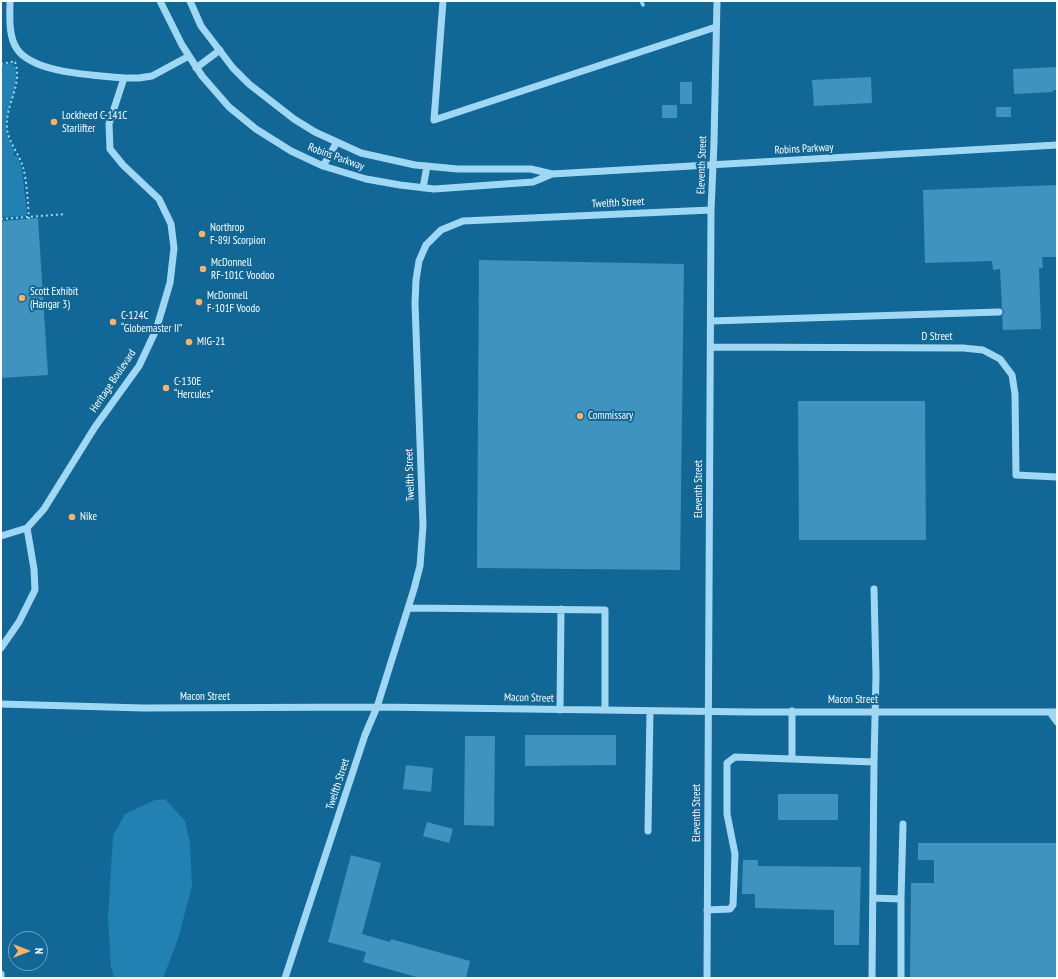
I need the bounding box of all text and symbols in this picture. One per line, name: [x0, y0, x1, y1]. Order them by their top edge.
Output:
place label: Lockheed C-141C Starlifter: [62, 109, 127, 135]
marker: Lockheed C-141C Starlifter: [49, 117, 59, 127]
street label: Eleventh Street: [694, 136, 710, 194]
street label: Robins Parkway: [306, 141, 366, 173]
street label: Robins Parkway: [774, 141, 834, 157]
street label: Twelfth Street: [591, 195, 645, 211]
place label: Northrop F-89J Scorpion: [210, 221, 266, 247]
marker: Northrop F-89J Scorpion: [197, 229, 207, 239]
place label: McDonnell RF-101C Voodoo: [211, 256, 275, 282]
marker: McDonnell RF-101C Voodoo: [198, 264, 208, 274]
place label: Scott Exhibit (Hangar 3): [30, 285, 78, 311]
place label: McDonnell F-101F Voodo: [207, 289, 260, 315]
marker: Scott Exhibit (Hangar 3): [17, 293, 27, 303]
marker: McDonnell F-101F Voodo: [194, 297, 204, 307]
place label: C-124C “Globemaster II”: [121, 309, 182, 335]
marker: C-124C “Globemaster II”: [108, 317, 118, 327]
street label: D Street: [922, 330, 952, 344]
place label: MIG-21: [197, 335, 225, 349]
marker: MIG-21: [184, 337, 194, 347]
street label: Heritage Boulevard: [87, 347, 139, 415]
place label: C-130E “Hercules”: [174, 375, 213, 401]
marker: C-130E “Hercules”: [161, 383, 171, 393]
place label: Commissary: [588, 409, 633, 423]
marker: Commissary: [575, 411, 585, 421]
street label: Twelfth Street: [402, 448, 418, 502]
street label: Eleventh Street: [692, 460, 706, 518]
place label: Nike: [80, 510, 97, 524]
marker: Nike: [67, 512, 77, 522]
street label: Macon Street: [180, 690, 230, 704]
street label: Macon Street: [504, 691, 554, 705]
street label: Macon Street: [828, 693, 878, 707]
street label: Twelfth Street: [324, 757, 352, 811]
street label: Eleventh Street: [690, 784, 704, 842]
north arrow: [8, 931, 48, 971]
text: N: [32, 948, 46, 954]

